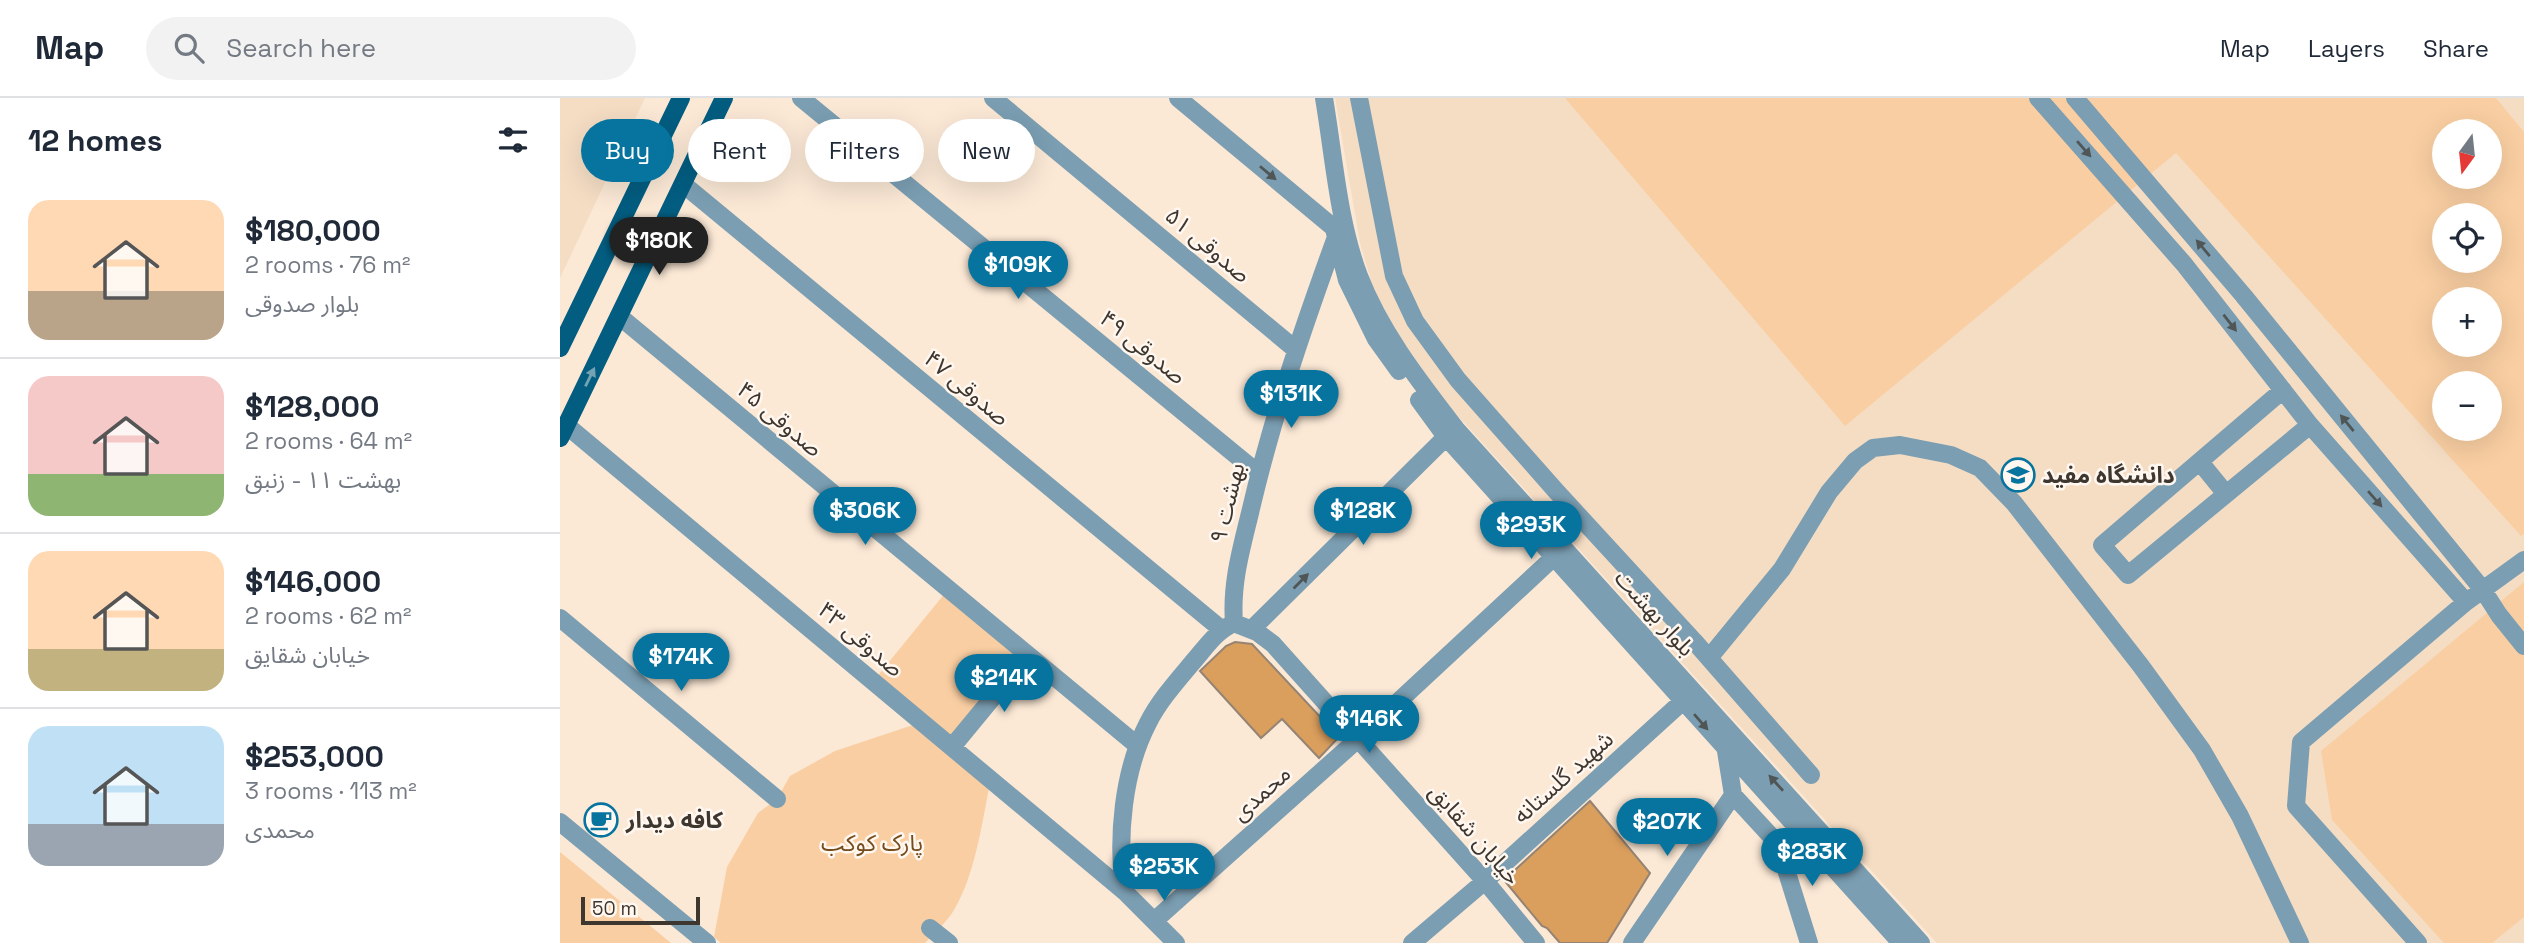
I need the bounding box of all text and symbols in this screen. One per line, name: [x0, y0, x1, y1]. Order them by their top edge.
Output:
search box: [146, 17, 636, 80]
text: Map: [35, 27, 104, 69]
icon: search: [170, 29, 208, 67]
text: Search here: [226, 31, 376, 65]
text: Map: [2220, 33, 2270, 64]
text: Layers: [2308, 33, 2385, 64]
text: Share: [2423, 33, 2489, 64]
chip: Buy: [581, 119, 674, 182]
chip: Rent: [688, 119, 791, 182]
chip: Filters: [805, 119, 924, 182]
chip: New: [938, 119, 1035, 182]
north arrow: [2432, 119, 2502, 189]
map controls: [2432, 119, 2502, 441]
text: 12 homes: [28, 121, 163, 160]
icon: filters: [494, 121, 532, 159]
one-way arrow: [2075, 140, 2091, 157]
one-way arrow: [1260, 165, 1277, 180]
street label: صدوقی ۵۱: [1159, 200, 1257, 290]
button: locate: [2432, 203, 2502, 273]
text: $180,000: [245, 211, 381, 250]
pin: $180K: [610, 218, 708, 277]
text: $180K: [625, 225, 693, 255]
icon: home: [84, 228, 168, 312]
one-way arrow: [2195, 239, 2210, 257]
pin: $109K: [969, 242, 1067, 301]
text: $109K: [984, 249, 1052, 279]
text: 2 rooms · 76 m²: [245, 250, 410, 280]
button: +: [2432, 287, 2502, 357]
text: بلوار صدوقی: [245, 289, 359, 319]
street label: صدوقی ۴۹: [1094, 303, 1192, 391]
one-way arrow: [2223, 314, 2237, 332]
street label: صدوقی ۴۷: [918, 343, 1016, 433]
one-way arrow: [584, 367, 595, 387]
pin: $131K: [1242, 370, 1340, 430]
button: −: [2432, 371, 2502, 441]
street label: صدوقی ۴۵: [731, 374, 829, 464]
text: $131K: [1260, 378, 1322, 408]
text: $128,000: [245, 387, 379, 426]
icon: home: [84, 404, 168, 488]
one-way arrow: [2340, 415, 2355, 433]
text: 2 rooms · 64 m²: [245, 426, 412, 456]
school or university icon: دانشگاه مفید: [1999, 456, 2037, 494]
street label: بهشت ۹: [1203, 460, 1251, 546]
place label: دانشگاه مفید: [2042, 460, 2175, 490]
text: بهشت ۱۱ - زنبق: [245, 465, 401, 495]
pin: $306K: [816, 488, 914, 547]
pin: $128K: [1314, 488, 1412, 547]
one-way arrow: [2367, 490, 2382, 507]
text: $306K: [829, 495, 901, 525]
text: $128K: [1330, 495, 1396, 525]
pin: $293K: [1482, 502, 1580, 561]
text: $293K: [1496, 509, 1566, 539]
text: $146,000: [245, 562, 381, 601]
street label: بلوار بهشت: [1608, 563, 1702, 663]
one-way arrow: [1292, 573, 1309, 590]
icon: home: [84, 579, 168, 663]
street label: صدوقی ۴۳: [812, 594, 910, 684]
text: 2 rooms · 62 m²: [245, 601, 411, 631]
pin: $174K: [632, 634, 730, 693]
text: خیابان شقایق: [245, 640, 370, 670]
text: $174K: [648, 641, 714, 671]
pin: $214K: [955, 654, 1053, 714]
text: $214K: [970, 662, 1038, 692]
pin: $146K: [1320, 696, 1418, 755]
text: $146K: [1335, 703, 1403, 733]
one-way arrow: [1693, 713, 1709, 731]
street label: شهید گلستانه: [1507, 724, 1619, 830]
text: $253,000: [245, 737, 384, 776]
icon: home: [84, 754, 168, 838]
street label: محمدی: [1225, 759, 1297, 827]
one-way arrow: [1769, 775, 1785, 792]
text: 3 rooms · 113 m²: [245, 776, 417, 806]
street label: خیابان شقایق: [1423, 777, 1527, 891]
pin: $207K: [1618, 798, 1716, 858]
cafe icon: کافه دیدار: [582, 801, 620, 839]
place label: کافه دیدار: [625, 805, 724, 835]
text: $207K: [1632, 806, 1702, 836]
text: محمدی: [245, 815, 315, 845]
park label: پارک کوکب: [821, 828, 923, 858]
pin: $283K: [1763, 828, 1861, 888]
text: $283K: [1777, 836, 1847, 866]
pin: $253K: [1115, 844, 1213, 903]
text: $253K: [1129, 851, 1199, 881]
scale bar: [581, 894, 700, 926]
text: 50 m: [592, 896, 637, 921]

